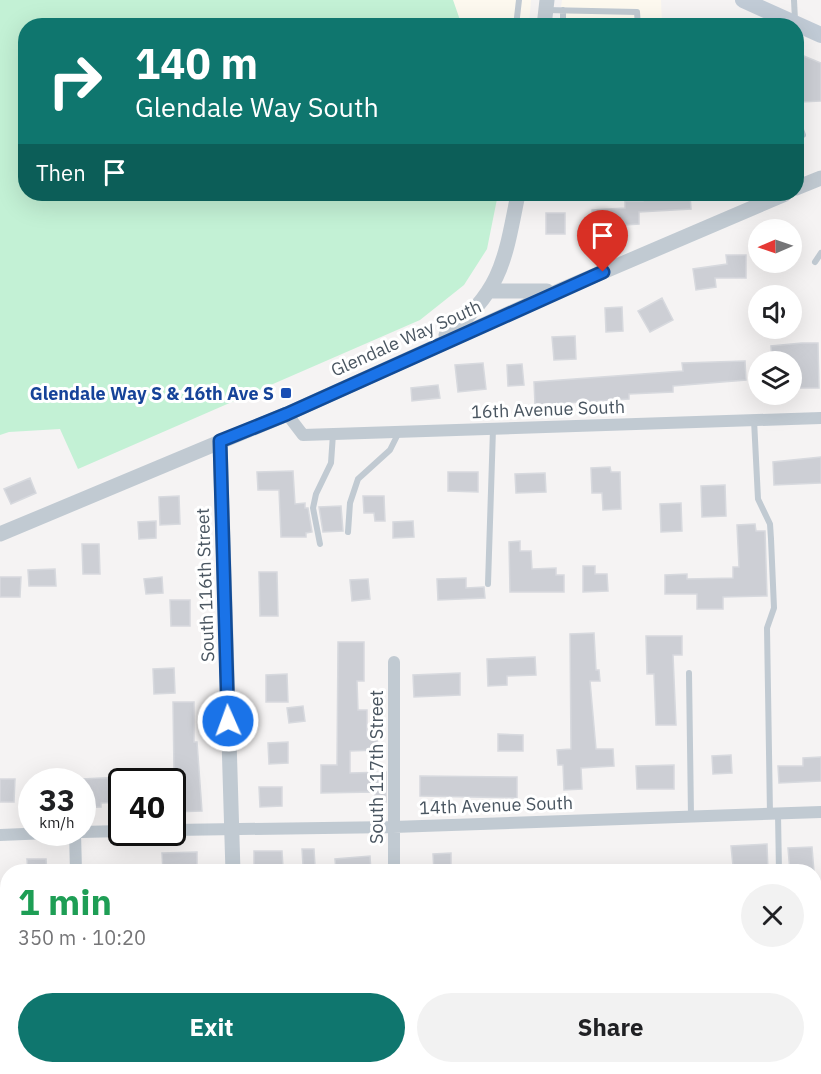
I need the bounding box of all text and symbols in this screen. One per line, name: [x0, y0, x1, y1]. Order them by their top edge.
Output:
text: 140 m: [135, 36, 258, 91]
icon: right: [36, 42, 114, 120]
text: Glendale Way South: [135, 89, 379, 124]
icon: arrive: [98, 156, 131, 189]
text: Then: [36, 158, 86, 187]
pin: [577, 210, 628, 272]
icon: arrive: [586, 219, 619, 252]
north arrow: [748, 219, 802, 273]
map controls: [748, 219, 802, 405]
button: sound: [748, 285, 802, 339]
street label: Glendale Way South: [327, 294, 485, 382]
button: layers: [748, 351, 802, 405]
place label: Glendale Way S & 16th Ave S: [30, 382, 274, 405]
marker: Glendale Way S & 16th Ave S: [279, 386, 293, 400]
street label: 16th Avenue South: [471, 395, 625, 423]
street label: South 116th Street: [191, 508, 219, 662]
position arrow: [196, 689, 260, 753]
street label: South 117th Street: [365, 690, 388, 844]
speed limit sign: 40: [108, 768, 186, 846]
text: 33: [39, 780, 75, 819]
street label: 14th Avenue South: [419, 791, 573, 819]
text: km/h: [39, 813, 75, 832]
text: 1 min: [18, 878, 112, 925]
button: close: [741, 884, 804, 947]
text: 350 m · 10:20: [18, 924, 146, 951]
button: Exit: [18, 993, 405, 1062]
button: Share: [417, 993, 804, 1062]

